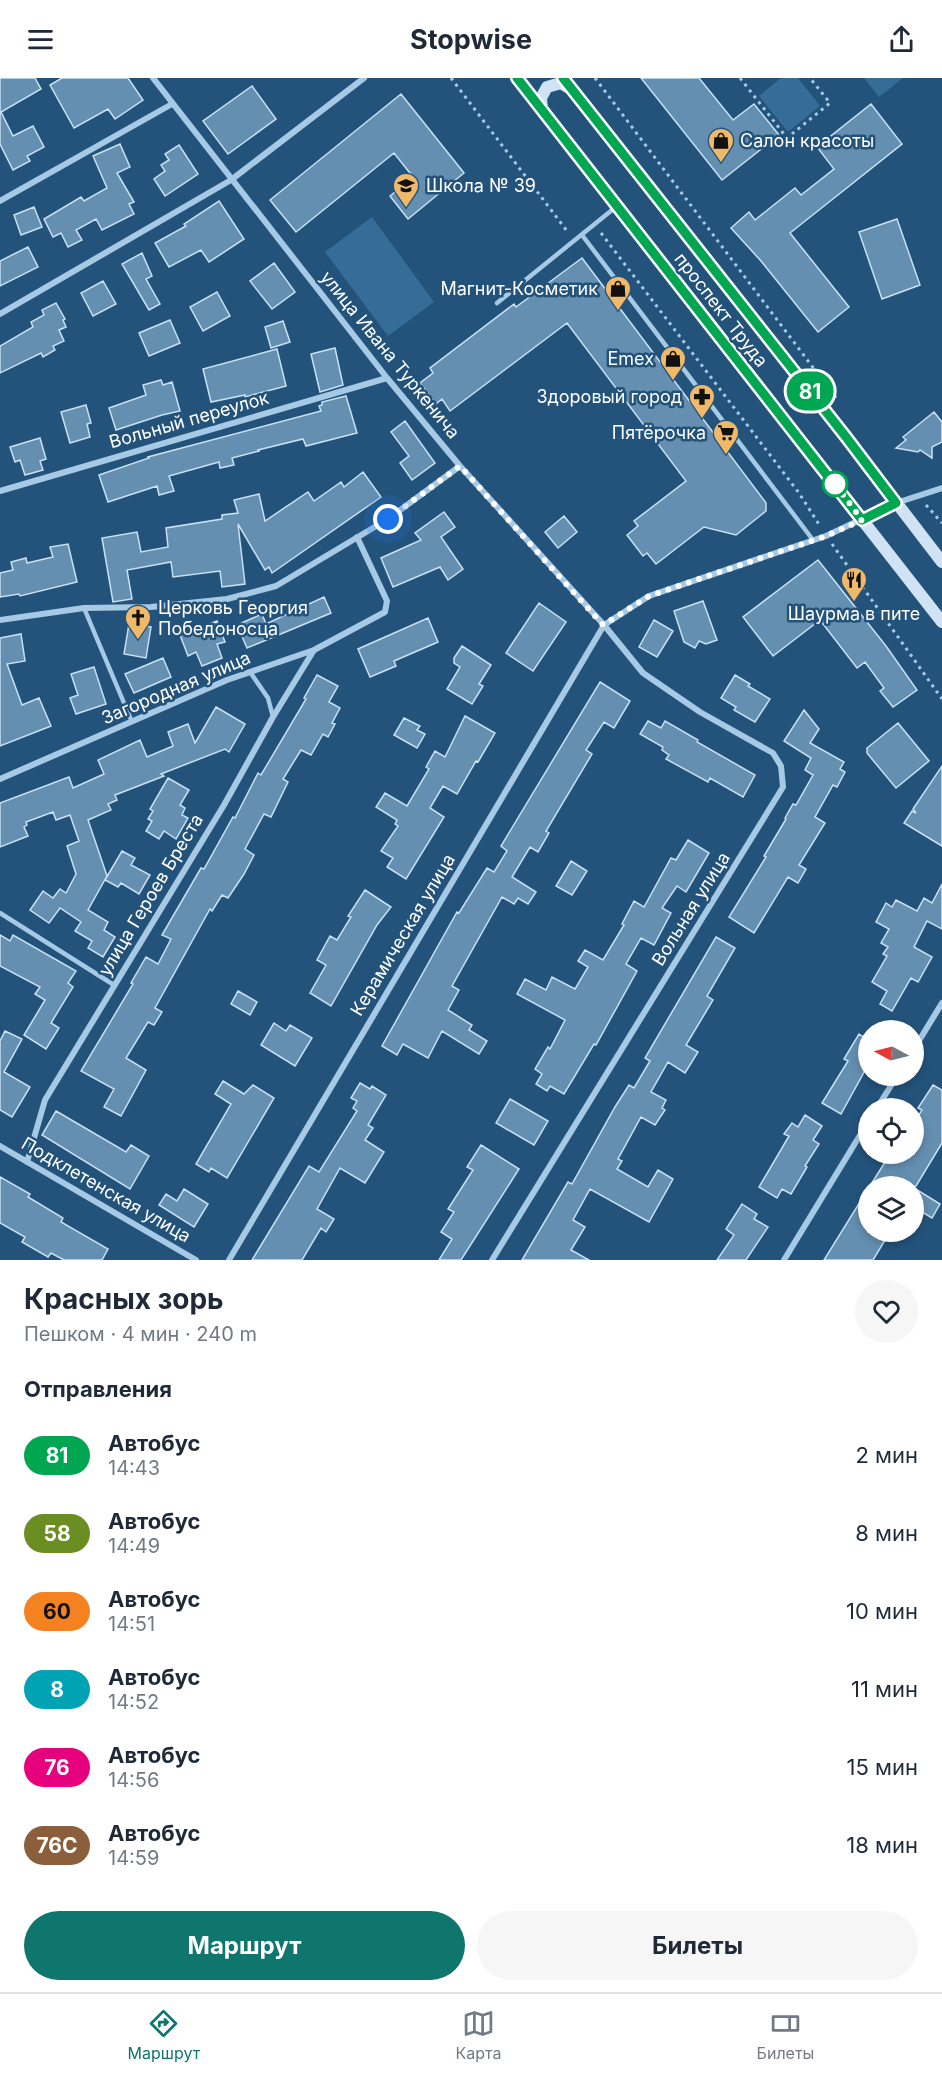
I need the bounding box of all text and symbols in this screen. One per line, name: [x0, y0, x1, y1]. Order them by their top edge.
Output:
icon: menu: [24, 23, 57, 56]
text: Stopwise: [410, 23, 532, 56]
icon: share: [885, 23, 918, 56]
shop icon: Салон красоты: [706, 126, 736, 164]
place label: Салон красоты: [740, 130, 874, 151]
school or university icon: Школа № 39: [391, 171, 421, 209]
place label: Школа № 39: [426, 175, 536, 196]
street label: проспект Труда: [670, 248, 772, 371]
street label: улица Ивана Туркенича: [316, 267, 464, 443]
shop icon: Магнит-Косметик: [603, 274, 633, 312]
place label: Магнит-Косметик: [440, 278, 598, 299]
shop icon: Emex: [658, 344, 688, 382]
place label: Emex: [607, 348, 654, 369]
line badge: 81: [783, 372, 837, 410]
text: 81: [799, 379, 821, 404]
pharmacy icon: Здоровый город: [687, 382, 717, 420]
place label: Здоровый город: [536, 386, 682, 407]
street label: Вольный переулок: [107, 387, 271, 452]
supermarket icon: Пятёрочка: [711, 418, 741, 456]
place label: Пятёрочка: [612, 422, 706, 443]
unlabelled marker: [822, 471, 848, 497]
your location: [373, 504, 403, 534]
restaurant icon: Шаурма в пите: [839, 565, 869, 603]
place label: Церковь Георгия Победоносца: [158, 597, 308, 639]
church icon: Церковь Георгия Победоносца: [123, 603, 153, 641]
place label: Шаурма в пите: [788, 603, 920, 624]
street label: Загородная улица: [98, 647, 253, 728]
street label: улица Героев Бреста: [94, 810, 207, 980]
street label: Вольная улица: [647, 848, 734, 969]
street label: Керамическая улица: [346, 850, 459, 1019]
north arrow: [858, 1020, 924, 1086]
map controls: [858, 1020, 924, 1242]
button: locate: [858, 1098, 924, 1164]
street label: Подклетенская улица: [18, 1133, 194, 1247]
button: layers: [858, 1176, 924, 1242]
button: heart: [855, 1280, 918, 1343]
text: Красных зорь: [24, 1282, 224, 1316]
text: Пешком · 4 мин · 240 m: [24, 1322, 257, 1346]
text: Отправления: [24, 1376, 172, 1402]
text: Автобус: [108, 1430, 201, 1456]
text: 2 мин: [855, 1442, 918, 1468]
text: 81: [46, 1443, 68, 1468]
text: 14:43: [108, 1456, 160, 1480]
text: Автобус: [108, 1508, 201, 1534]
text: 8 мин: [855, 1520, 918, 1546]
text: 58: [43, 1521, 71, 1546]
text: 14:49: [108, 1534, 160, 1558]
text: Автобус: [108, 1586, 201, 1612]
text: 10 мин: [846, 1598, 918, 1624]
text: 60: [43, 1599, 71, 1624]
text: 14:51: [108, 1612, 155, 1636]
text: Автобус: [108, 1664, 201, 1690]
text: 11 мин: [851, 1676, 918, 1702]
text: 8: [50, 1677, 64, 1702]
text: 14:52: [108, 1690, 159, 1714]
text: Автобус: [108, 1742, 201, 1768]
text: 15 мин: [847, 1754, 918, 1780]
text: 76: [44, 1755, 70, 1780]
text: 14:56: [108, 1768, 159, 1792]
text: Автобус: [108, 1820, 201, 1846]
text: 18 мин: [846, 1832, 918, 1858]
text: 76С: [36, 1833, 78, 1858]
text: 14:59: [108, 1846, 159, 1870]
button: Маршрут: [24, 1911, 465, 1980]
button: Билеты: [477, 1911, 918, 1980]
tab: Маршрут: [128, 2007, 200, 2063]
tab: Карта: [455, 2007, 501, 2063]
tab: Билеты: [757, 2007, 814, 2063]

